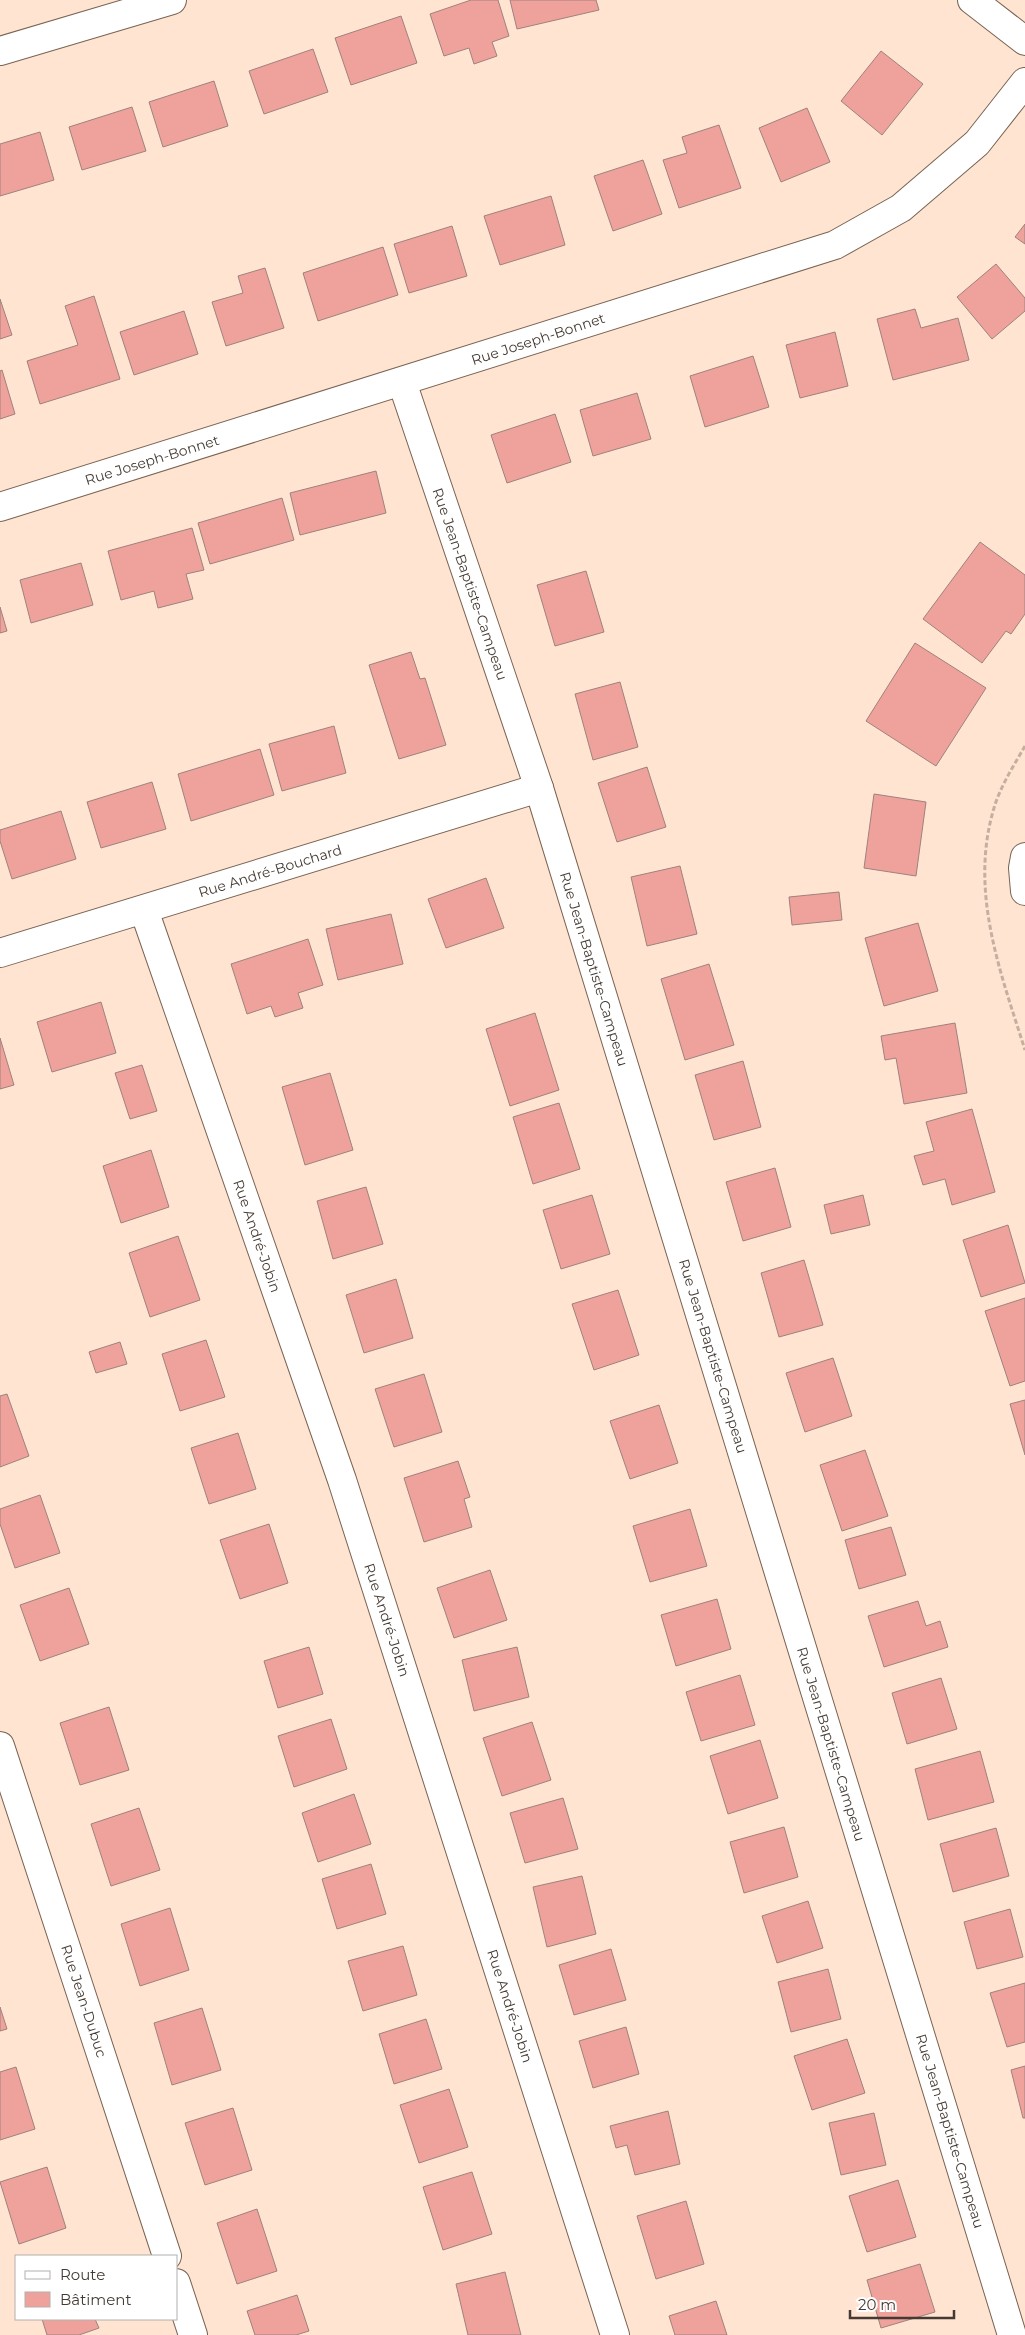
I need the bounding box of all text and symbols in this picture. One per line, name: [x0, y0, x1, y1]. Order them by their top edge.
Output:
street label: Rue Joseph-Bonnet: [469, 309, 607, 369]
street label: Rue Joseph-Bonnet: [83, 431, 222, 489]
street label: Rue Jean-Baptiste-Campeau: [429, 485, 511, 683]
street label: Rue André-Bouchard: [196, 841, 344, 901]
street label: Rue Jean-Baptiste-Campeau: [556, 870, 632, 1068]
street label: Rue André-Jobin: [229, 1177, 285, 1295]
street label: Rue Jean-Baptiste-Campeau: [675, 1257, 751, 1455]
street label: Rue André-Jobin: [360, 1561, 414, 1679]
street label: Rue Jean-Baptiste-Campeau: [793, 1645, 869, 1843]
street label: Rue Jean-Dubuc: [57, 1942, 111, 2060]
street label: Rue André-Jobin: [483, 1947, 537, 2065]
street label: Rue Jean-Baptiste-Campeau: [912, 2032, 988, 2230]
legend: [15, 2255, 178, 2320]
text: Route: [60, 2265, 105, 2284]
scale bar: [850, 2288, 954, 2320]
text: Bâtiment: [60, 2290, 132, 2309]
text: 20 m: [858, 2295, 896, 2314]

